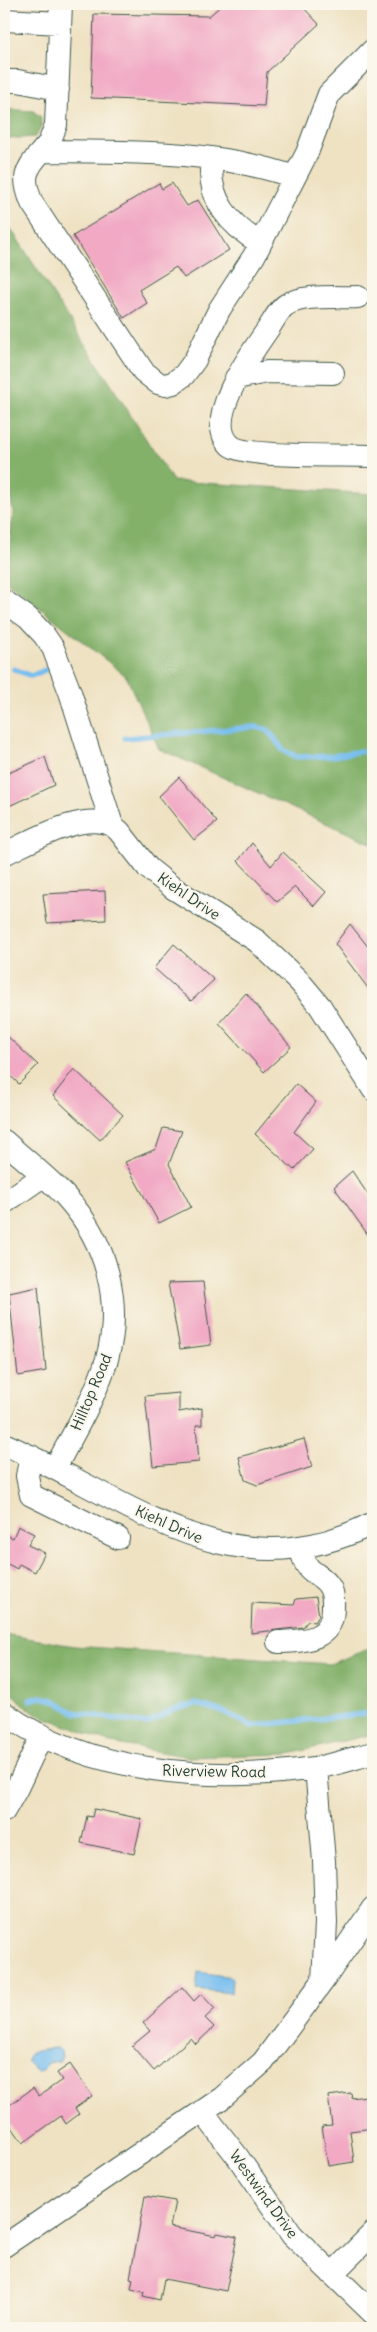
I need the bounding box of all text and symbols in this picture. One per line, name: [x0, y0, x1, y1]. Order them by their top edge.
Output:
street label: Kiehl Drive: [154, 868, 224, 924]
street label: Hilltop Road: [66, 1351, 116, 1433]
street label: Kiehl Drive: [132, 1501, 206, 1547]
street label: Riverview Road: [162, 1761, 266, 1781]
street label: Westwind Drive: [226, 2146, 302, 2242]

